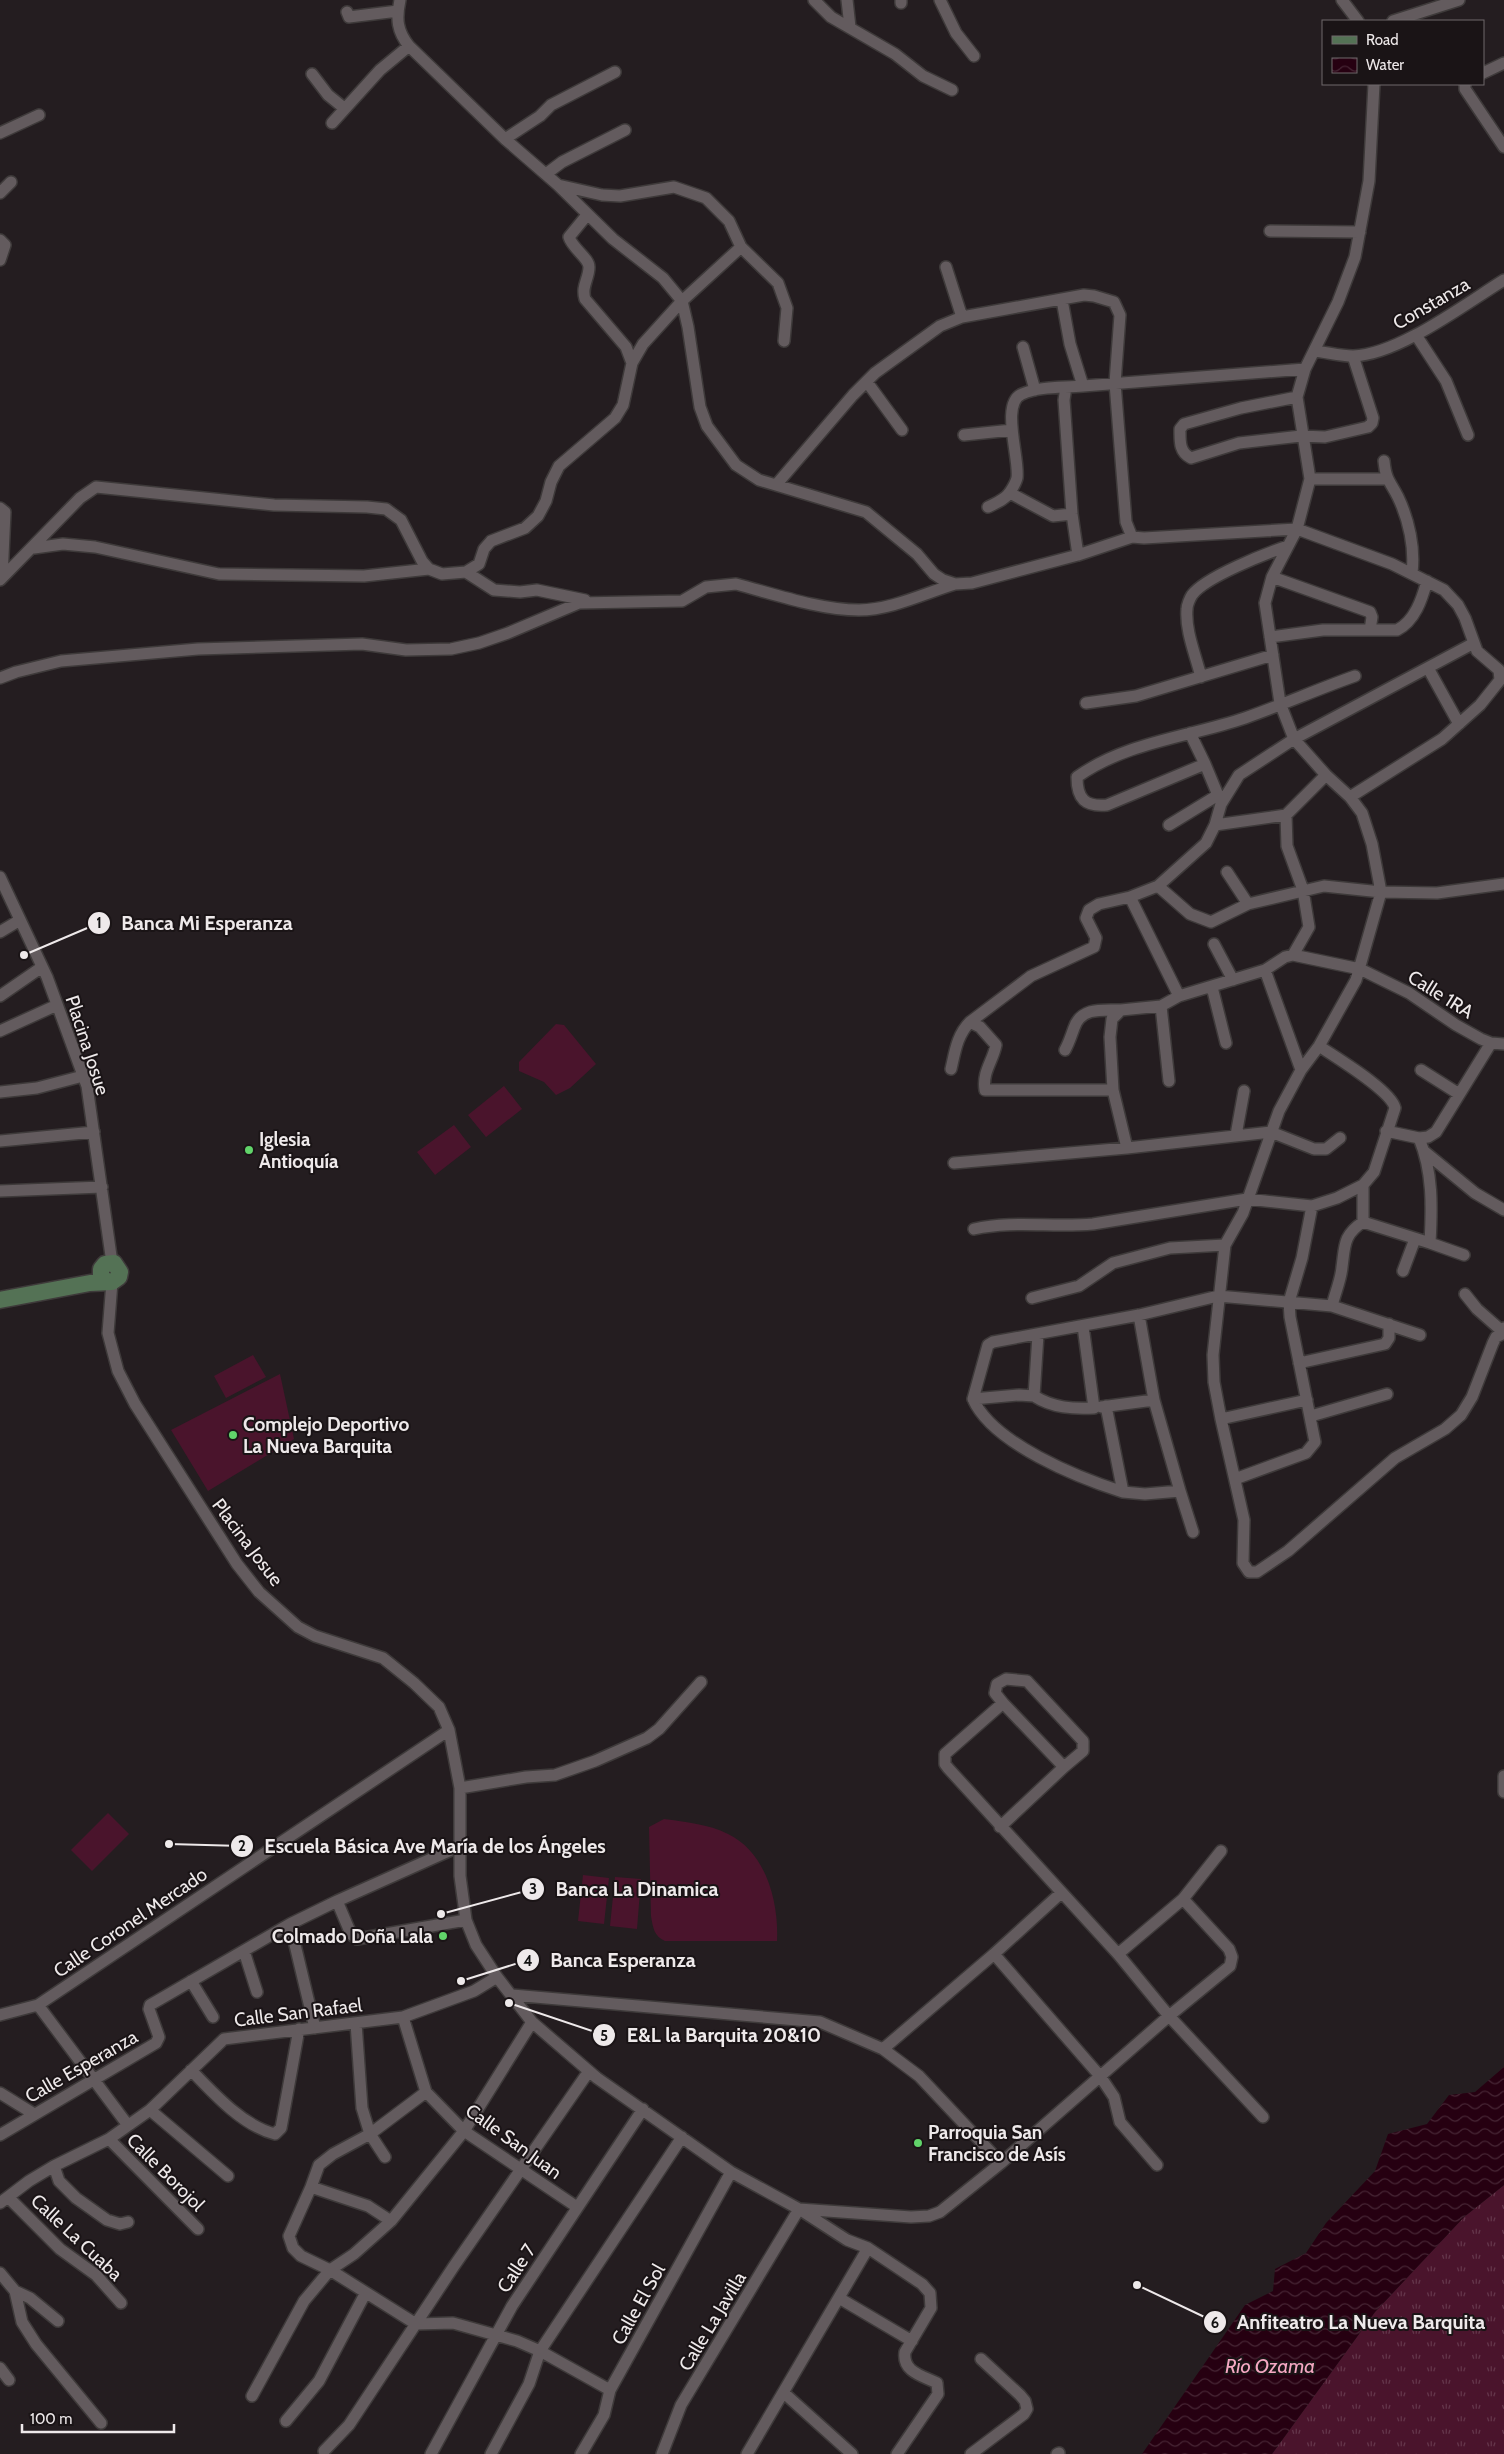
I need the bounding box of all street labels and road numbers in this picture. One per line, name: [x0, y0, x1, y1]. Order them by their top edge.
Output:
street label: Constanza: [1389, 272, 1474, 335]
street label: Calle 1RA: [1404, 965, 1478, 1024]
street label: Placina Josue: [61, 992, 115, 1098]
street label: Placina Josue: [207, 1494, 288, 1591]
street label: Calle Coronel Mercado: [49, 1862, 211, 1982]
street label: Calle San Rafael: [233, 1993, 364, 2032]
street label: Calle Esperanza: [21, 2025, 142, 2108]
street label: Calle San Juan: [461, 2099, 566, 2184]
street label: Calle Borojol: [122, 2129, 210, 2216]
street label: Calle La Cuaba: [26, 2189, 127, 2286]
street label: Calle 7: [492, 2239, 541, 2297]
street label: Calle El Sol: [607, 2259, 670, 2349]
street label: Calle La Javilla: [674, 2268, 751, 2375]

